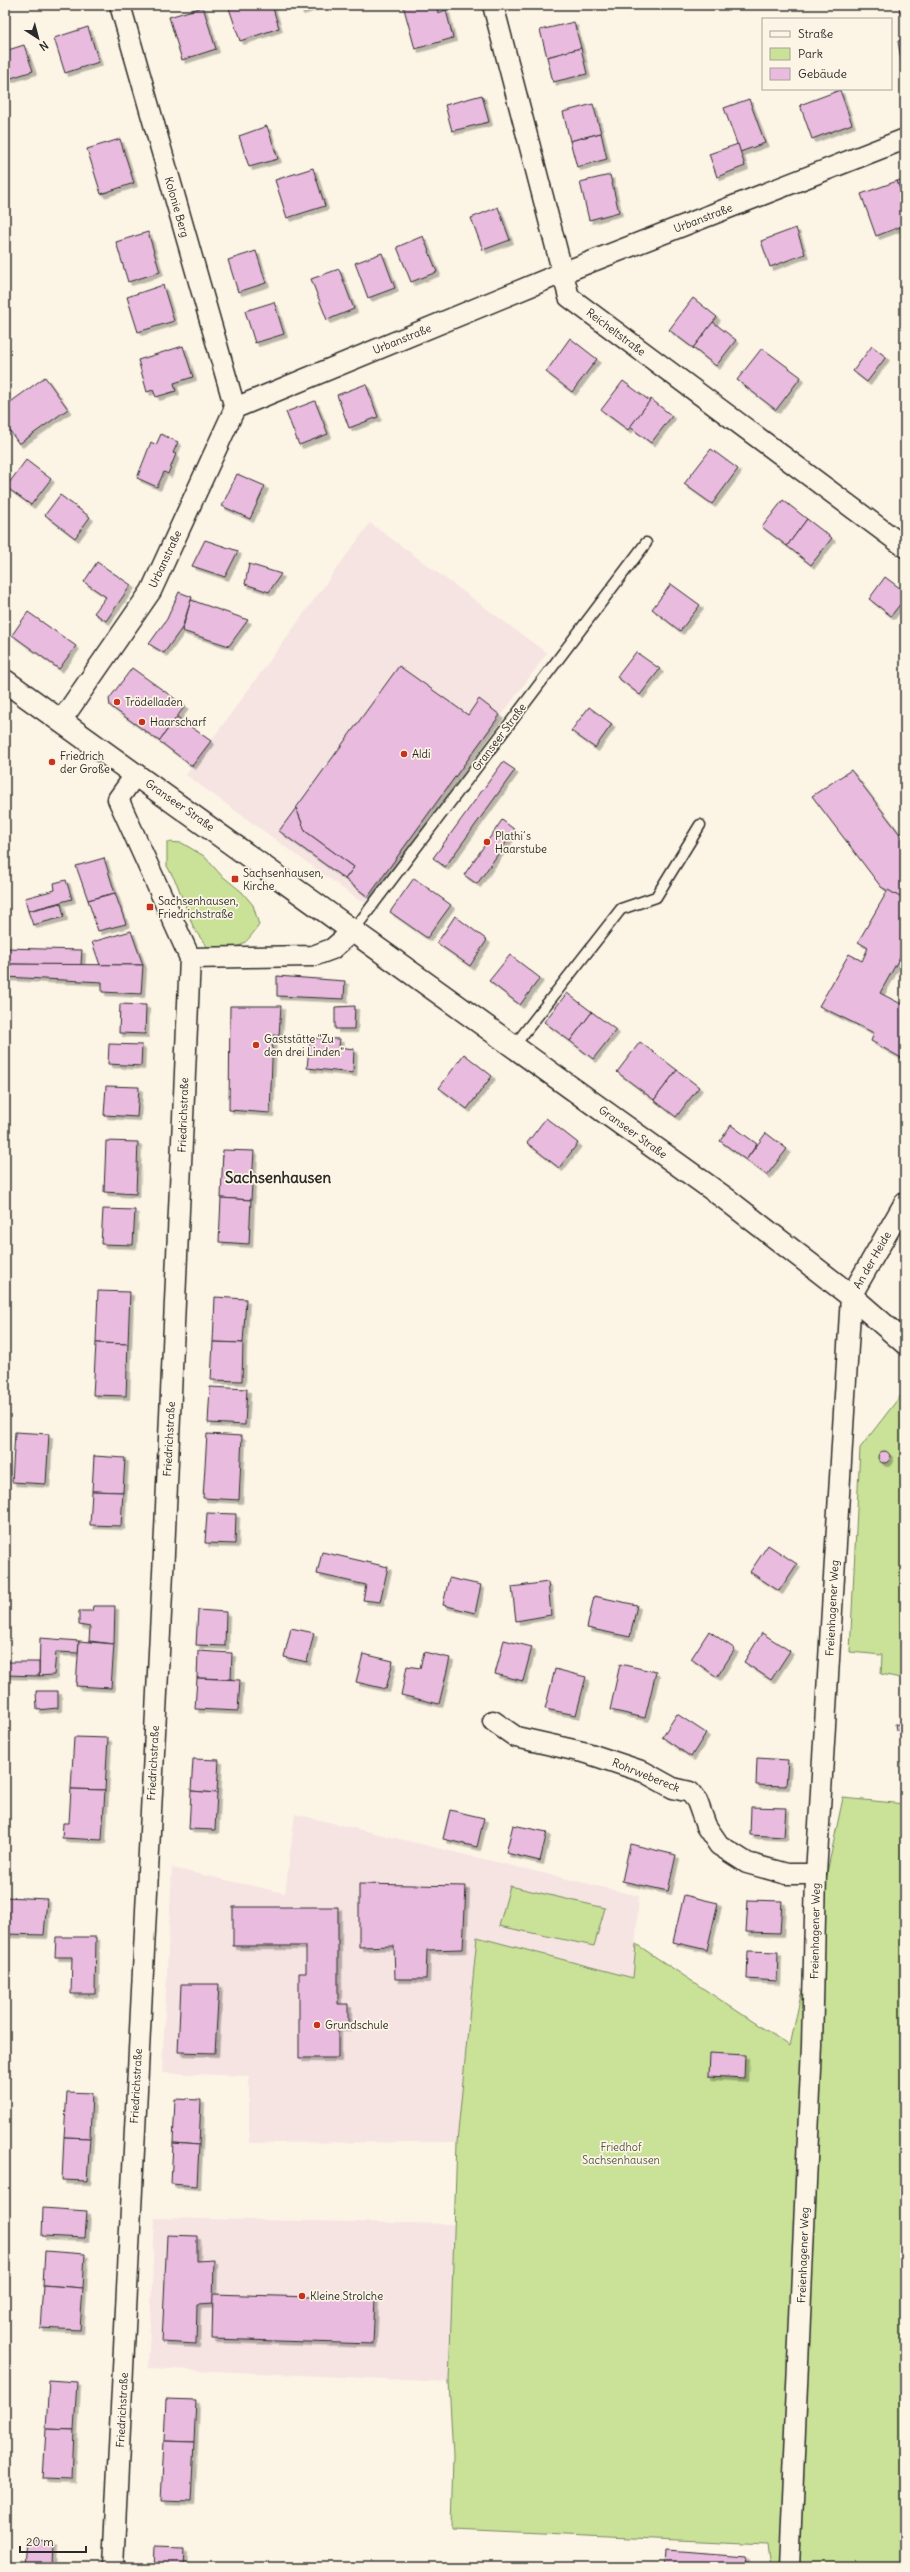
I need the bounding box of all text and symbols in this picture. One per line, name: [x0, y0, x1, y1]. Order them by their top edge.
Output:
north arrow: [18, 18, 58, 58]
legend: [762, 18, 892, 90]
text: Straße: [798, 26, 833, 41]
text: N: [37, 38, 51, 54]
text: Park: [798, 46, 823, 61]
text: Gebäude: [798, 66, 847, 81]
street label: Kolonie Berg: [162, 175, 192, 239]
street label: Urbanstraße: [672, 200, 734, 236]
street label: Reicheltstraße: [584, 305, 648, 359]
street label: Urbanstraße: [371, 321, 433, 357]
street label: Urbanstraße: [146, 528, 184, 590]
place label: Trödelladen: [125, 695, 183, 709]
marker: Trödelladen: [112, 697, 122, 707]
street label: Granseer Straße: [469, 700, 529, 774]
place label: Haarscharf: [150, 715, 207, 729]
marker: Haarscharf: [137, 717, 147, 727]
place label: Aldi: [412, 747, 430, 761]
place label: Friedrich der Große: [60, 749, 110, 776]
marker: Aldi: [399, 749, 409, 759]
marker: Friedrich der Große: [47, 757, 57, 767]
street label: Granseer Straße: [143, 776, 217, 834]
place label: Plathi´s Haarstube: [495, 829, 547, 856]
marker: Plathi´s Haarstube: [482, 837, 492, 847]
place label: Sachsenhausen, Kirche: [243, 866, 323, 893]
marker: Sachsenhausen, Kirche: [230, 874, 240, 884]
place label: Sachsenhausen, Friedrichstraße: [158, 894, 238, 921]
marker: Sachsenhausen, Friedrichstraße: [145, 902, 155, 912]
place label: Gaststätte "Zu den drei Linden": [264, 1032, 344, 1059]
marker: Gaststätte "Zu den drei Linden": [251, 1040, 261, 1050]
street label: Friedrichstraße: [175, 1077, 191, 1153]
street label: Granseer Straße: [596, 1102, 670, 1162]
district label: Sachsenhausen: [225, 1168, 331, 1187]
street label: An der Heide: [850, 1229, 894, 1291]
street label: Friedrichstraße: [160, 1401, 178, 1477]
street label: Freienhagener Weg: [822, 1560, 842, 1656]
street label: Friedrichstraße: [144, 1725, 162, 1801]
street label: Rohrwebereck: [610, 1755, 682, 1795]
street label: Freienhagener Weg: [807, 1883, 823, 1979]
place label: Grundschule: [325, 2018, 388, 2032]
marker: Grundschule: [312, 2020, 322, 2030]
street label: Friedrichstraße: [127, 2048, 145, 2124]
park label: Friedhof Sachsenhausen: [582, 2140, 660, 2167]
street label: Freienhagener Weg: [794, 2207, 812, 2303]
place label: Kleine Strolche: [310, 2289, 383, 2303]
marker: Kleine Strolche: [297, 2291, 307, 2301]
street label: Friedrichstraße: [113, 2372, 131, 2448]
scale bar: [20, 2528, 86, 2554]
text: 20 m: [26, 2534, 54, 2549]

